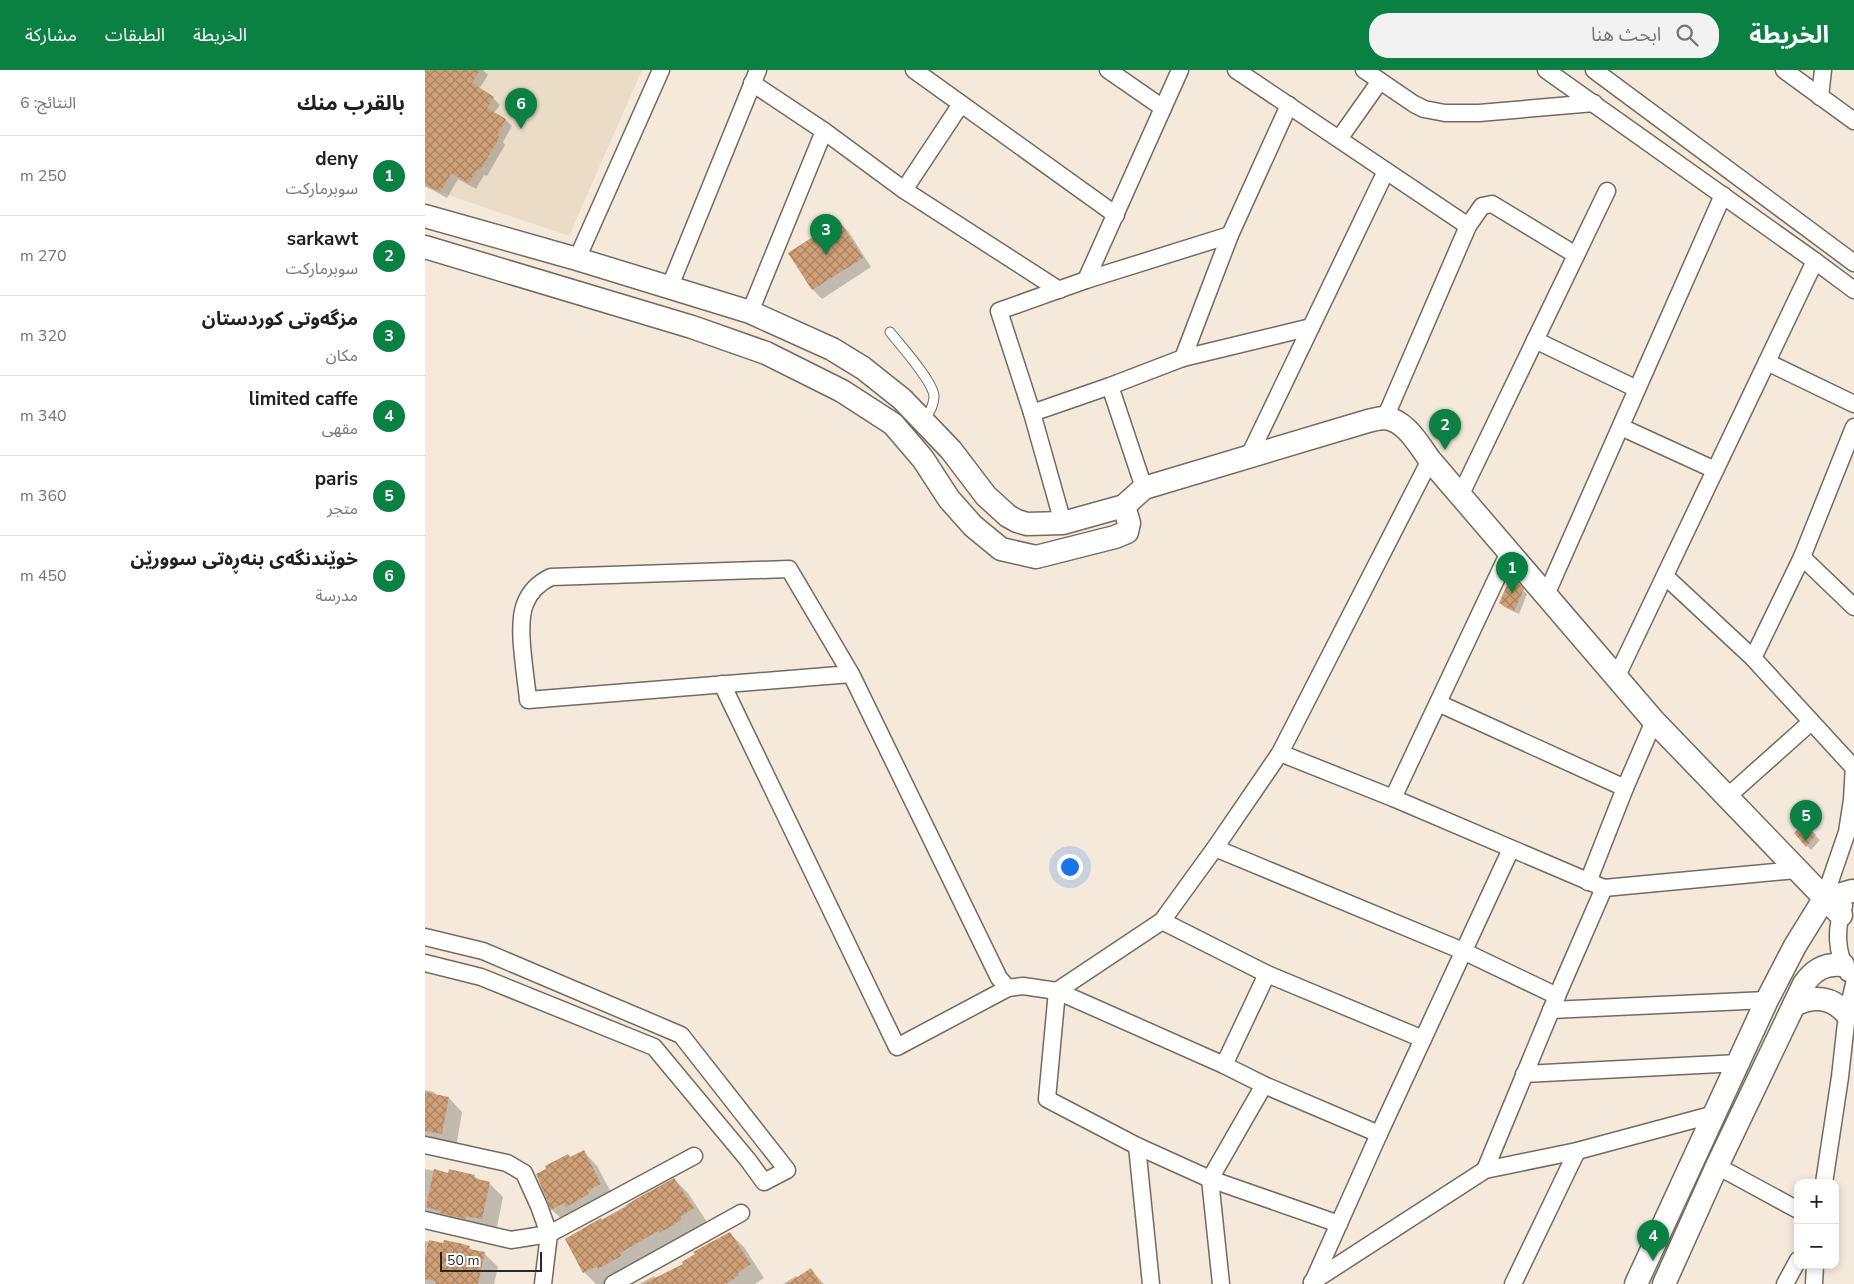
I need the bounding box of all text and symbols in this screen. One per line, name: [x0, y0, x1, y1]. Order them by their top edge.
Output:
search box: [1369, 13, 1719, 58]
text: الخريطة: [1749, 19, 1829, 51]
icon: search: [1673, 21, 1701, 49]
text: ابحث هنا: [1591, 22, 1661, 48]
text: مشاركة: [25, 23, 77, 47]
text: الطبقات: [105, 23, 165, 47]
text: الخريطة: [193, 23, 247, 47]
pin: 6: [505, 88, 537, 129]
text: بالقرب منك: [297, 89, 405, 117]
text: النتائج: 6: [20, 92, 76, 114]
text: deny: [315, 146, 358, 172]
text: 250 m: [20, 165, 67, 187]
text: 1: [384, 165, 394, 187]
text: سوبرماركت: [286, 178, 358, 200]
pin: 3: [810, 214, 842, 255]
text: sarkawt: [287, 226, 358, 252]
text: 270 m: [20, 245, 67, 267]
text: 2: [384, 245, 394, 267]
text: سوبرماركت: [286, 258, 358, 280]
text: مزگەوتی کوردستان: [202, 306, 358, 332]
text: 320 m: [20, 325, 67, 347]
text: 3: [384, 325, 394, 347]
text: مكان: [326, 345, 358, 367]
text: limited caffe: [249, 386, 358, 412]
text: 340 m: [20, 405, 67, 427]
text: 4: [384, 405, 394, 427]
pin: 2: [1429, 409, 1461, 450]
text: مقهى: [322, 418, 358, 440]
text: paris: [315, 466, 358, 492]
text: 360 m: [20, 485, 67, 507]
text: 5: [384, 485, 394, 507]
text: متجر: [327, 498, 358, 520]
text: خوێندنگەی بنەڕەتی سوورێن: [130, 546, 358, 572]
pin: 1: [1496, 552, 1528, 593]
text: 450 m: [20, 565, 67, 587]
text: 6: [384, 565, 394, 587]
text: مدرسة: [315, 585, 358, 607]
pin: 5: [1790, 800, 1822, 841]
your location: [1057, 854, 1083, 880]
map controls: [1794, 1179, 1839, 1269]
button: +: [1794, 1179, 1839, 1224]
pin: 4: [1637, 1220, 1669, 1261]
button: −: [1794, 1224, 1839, 1269]
scale bar: [440, 1249, 543, 1272]
text: 50 m: [447, 1251, 479, 1270]

